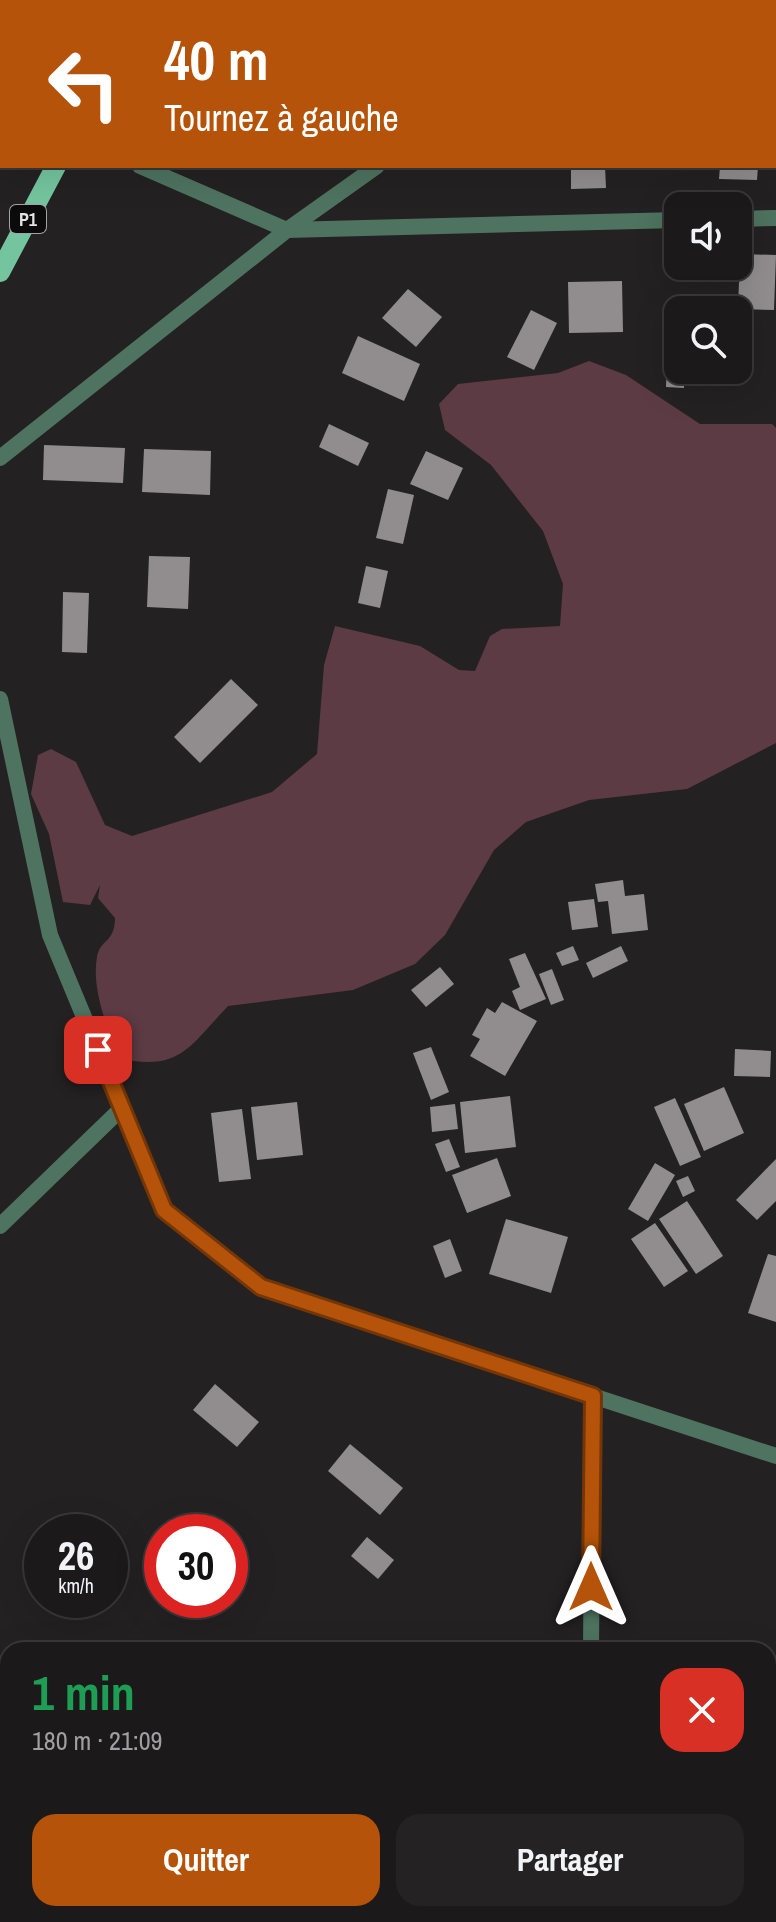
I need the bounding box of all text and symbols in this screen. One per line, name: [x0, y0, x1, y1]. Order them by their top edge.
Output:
text: 40 m: [164, 22, 269, 97]
icon: left: [32, 32, 136, 136]
text: Tournez à gauche: [164, 94, 399, 142]
map controls: [664, 192, 752, 384]
button: sound: [664, 192, 752, 280]
road number: P1: [10, 205, 46, 233]
button: search: [664, 296, 752, 384]
pin: [64, 1016, 132, 1084]
icon: arrive: [76, 1028, 120, 1072]
speed limit sign: 30: [144, 1514, 248, 1618]
text: 26: [58, 1529, 94, 1582]
position arrow: [549, 1545, 633, 1629]
text: km/h: [58, 1572, 94, 1599]
text: 1 min: [32, 1660, 135, 1725]
button: close: [660, 1668, 744, 1752]
text: 180 m · 21:09: [32, 1723, 162, 1758]
button: Quitter: [32, 1814, 380, 1906]
button: Partager: [396, 1814, 744, 1906]

